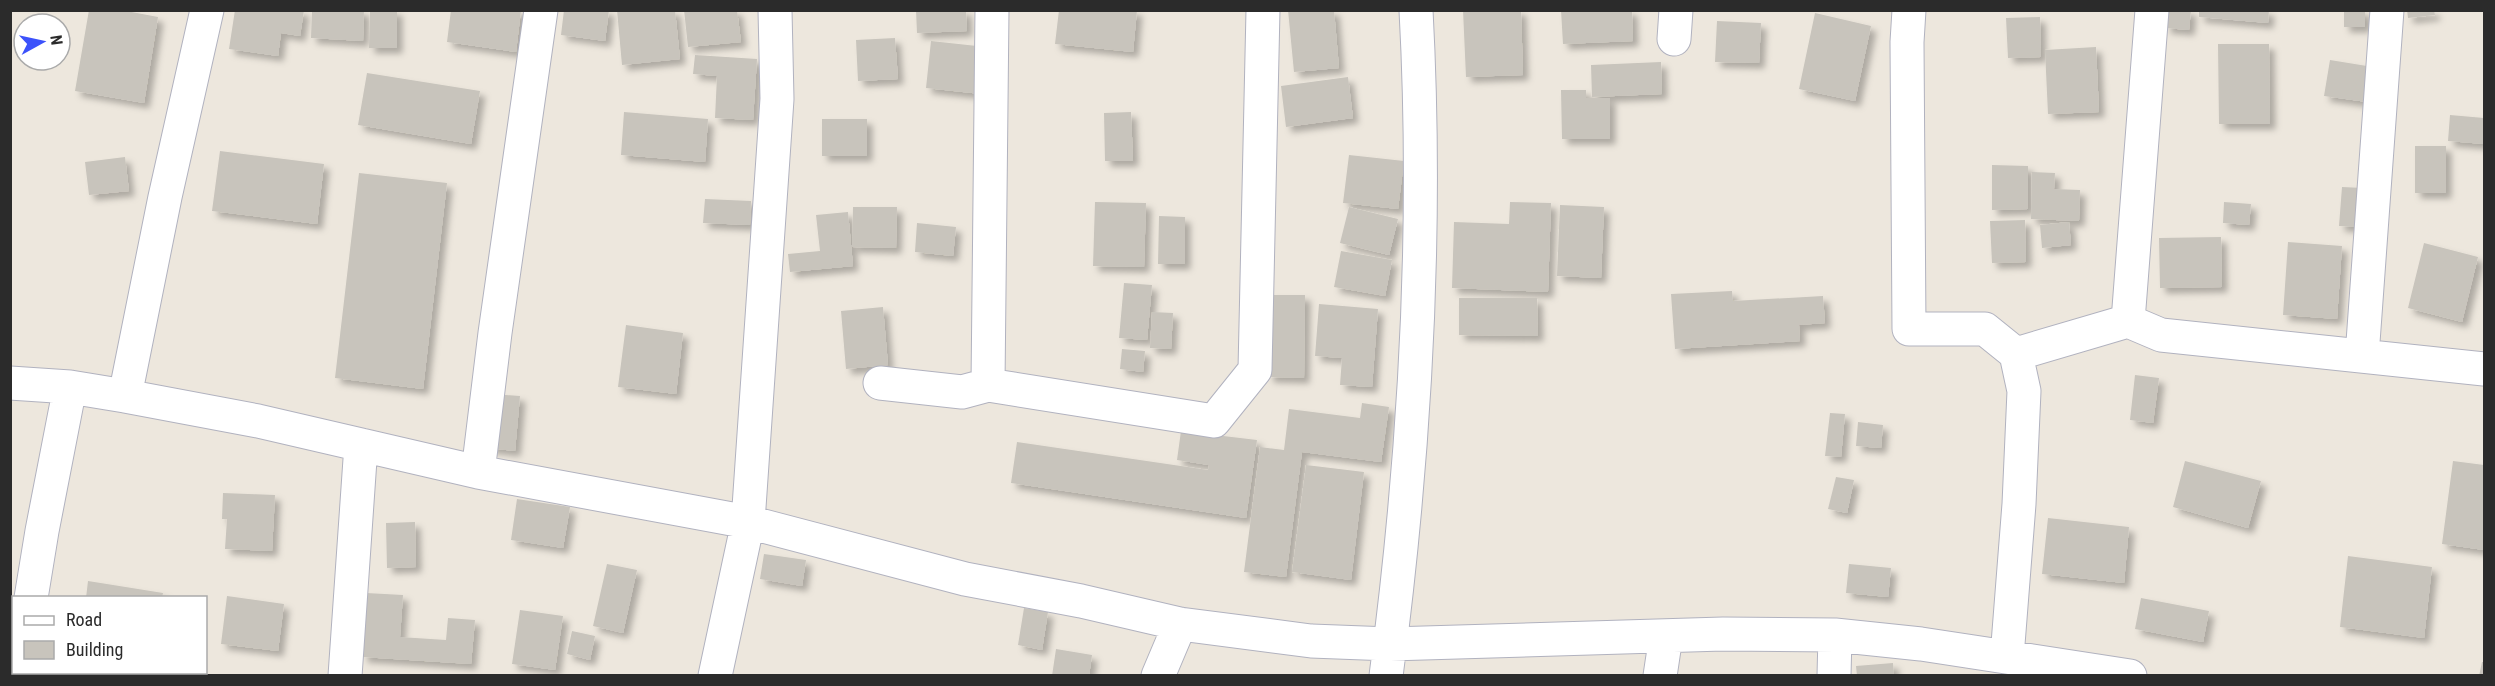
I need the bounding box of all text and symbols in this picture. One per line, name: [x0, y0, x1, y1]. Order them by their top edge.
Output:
north arrow: [12, 12, 72, 72]
text: N: [46, 34, 66, 46]
legend: [12, 596, 207, 674]
text: Road: [66, 609, 102, 630]
text: Building: [66, 639, 123, 660]

